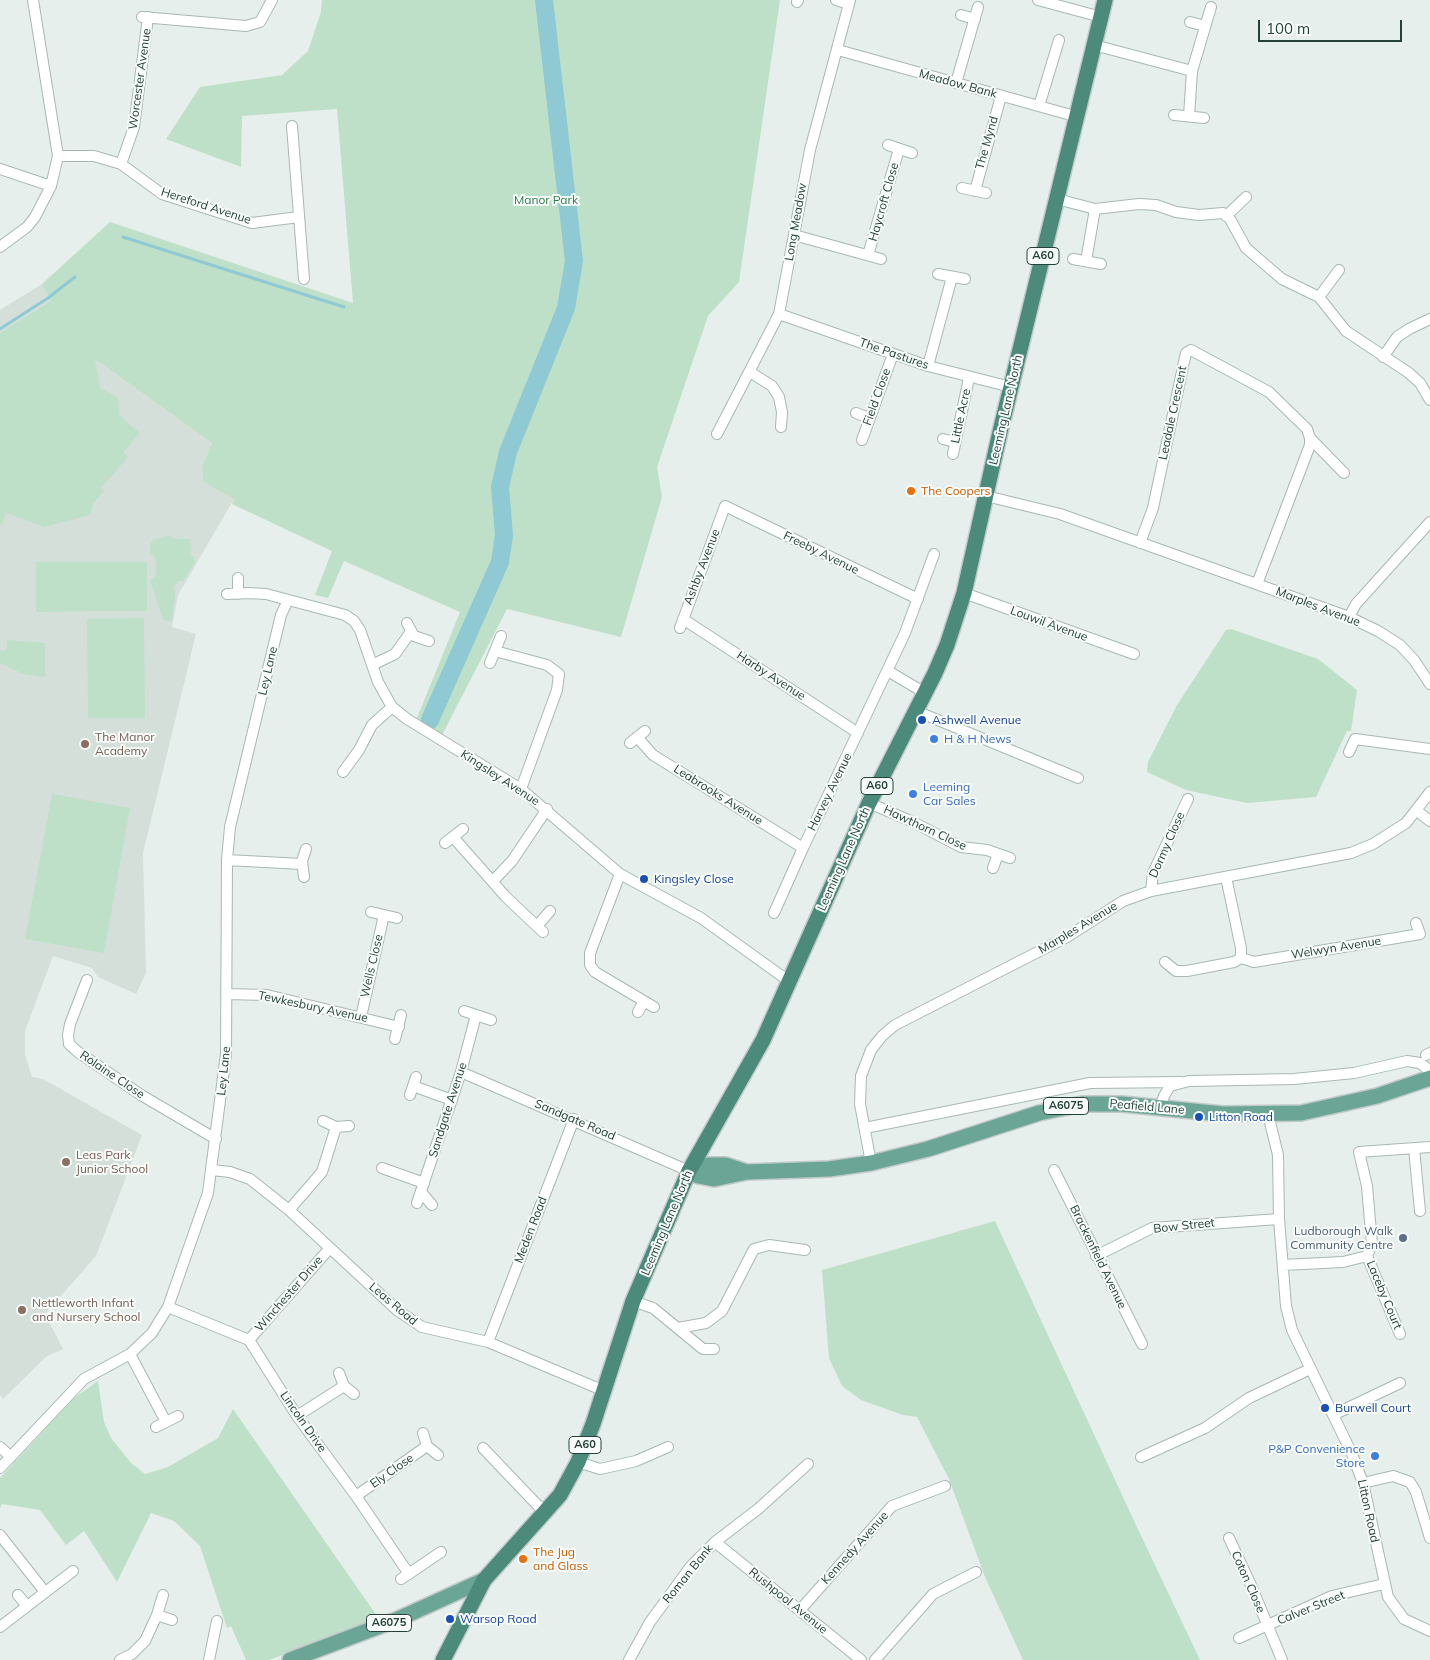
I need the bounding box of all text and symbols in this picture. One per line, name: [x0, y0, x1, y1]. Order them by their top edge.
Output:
scale bar: [1260, 10, 1404, 42]
text: 100 m: [1266, 19, 1310, 38]
street label: Worcester Avenue: [126, 28, 154, 130]
street label: Meadow Bank: [917, 67, 999, 101]
street label: The Mynd: [973, 115, 1001, 171]
street label: Haycroft Close: [866, 161, 902, 243]
street label: Long Meadow: [782, 182, 810, 262]
street label: Hereford Avenue: [159, 185, 253, 227]
park label: Manor Park: [514, 193, 578, 207]
road number: A60: [1027, 248, 1059, 264]
street label: The Pastures: [857, 335, 931, 373]
street label: Leeming Lane North: [986, 354, 1026, 466]
street label: Leadale Crescent: [1156, 365, 1190, 461]
street label: Field Close: [860, 366, 894, 428]
street label: Little Acre: [948, 387, 974, 445]
place label: The Coopers: [921, 484, 990, 498]
marker: The Coopers: [905, 485, 917, 497]
street label: Ashby Avenue: [681, 527, 723, 607]
street label: Freeby Avenue: [781, 528, 861, 578]
street label: Marples Avenue: [1274, 584, 1362, 630]
street label: Louwil Avenue: [1008, 603, 1090, 645]
street label: Ley Lane: [255, 645, 281, 697]
street label: Harby Avenue: [734, 648, 808, 704]
place label: Ashwell Avenue: [932, 713, 1021, 727]
marker: Ashwell Avenue: [916, 714, 928, 726]
place label: The Manor Academy: [95, 730, 155, 758]
place label: H & H News: [944, 732, 1012, 746]
marker: H & H News: [928, 733, 940, 745]
marker: The Manor Academy: [79, 738, 91, 750]
street label: Kingsley Avenue: [458, 747, 542, 809]
street label: Harvey Avenue: [805, 751, 855, 833]
street label: Leabrooks Avenue: [671, 762, 765, 828]
road number: A60: [861, 778, 893, 794]
place label: Leeming Car Sales: [923, 780, 976, 808]
marker: Leeming Car Sales: [907, 788, 919, 800]
street label: Hawthorn Close: [881, 802, 969, 854]
street label: Leeming Lane North: [815, 805, 873, 913]
street label: Dormy Close: [1146, 810, 1188, 880]
place label: Kingsley Close: [654, 872, 734, 886]
marker: Kingsley Close: [638, 873, 650, 885]
street label: Marples Avenue: [1036, 899, 1120, 957]
street label: Wells Close: [358, 933, 386, 999]
street label: Welwyn Avenue: [1290, 934, 1382, 962]
street label: Tewkesbury Avenue: [257, 988, 369, 1026]
street label: Ley Lane: [214, 1046, 234, 1096]
street label: Rolaine Close: [77, 1048, 147, 1102]
street label: Sandgate Avenue: [426, 1061, 470, 1159]
street label: Sandgate Road: [532, 1096, 618, 1144]
street label: Peafield Lane: [1109, 1097, 1185, 1117]
road number: A6075: [1044, 1098, 1088, 1114]
place label: Litton Road: [1209, 1110, 1273, 1124]
marker: Litton Road: [1193, 1111, 1205, 1123]
place label: Leas Park Junior School: [76, 1148, 148, 1176]
marker: Leas Park Junior School: [60, 1156, 72, 1168]
street label: Leeming Lane North: [638, 1168, 696, 1278]
street label: Meden Road: [512, 1195, 550, 1265]
street label: Brackenfield Avenue: [1067, 1203, 1129, 1311]
street label: Bow Street: [1153, 1216, 1215, 1236]
place label: Ludborough Walk Community Centre: [1290, 1224, 1393, 1252]
marker: Ludborough Walk Community Centre: [1397, 1232, 1409, 1244]
street label: Winchester Drive: [252, 1253, 326, 1335]
street label: Laceby Court: [1363, 1259, 1405, 1331]
street label: Leas Road: [366, 1280, 420, 1328]
place label: Nettleworth Infant and Nursery School: [32, 1296, 140, 1324]
marker: Nettleworth Infant and Nursery School: [16, 1304, 28, 1316]
street label: Lincoln Drive: [277, 1389, 329, 1455]
place label: Burwell Court: [1335, 1401, 1411, 1415]
marker: Burwell Court: [1319, 1402, 1331, 1414]
road number: A60: [569, 1436, 601, 1454]
place label: P&P Convenience Store: [1268, 1442, 1365, 1470]
marker: P&P Convenience Store: [1369, 1450, 1381, 1462]
street label: Ely Close: [367, 1451, 417, 1491]
street label: Litton Road: [1354, 1478, 1382, 1544]
street label: Kennedy Avenue: [819, 1509, 891, 1587]
street label: Roman Bank: [660, 1542, 716, 1606]
place label: The Jug and Glass: [533, 1545, 588, 1573]
street label: Coton Close: [1228, 1549, 1268, 1615]
marker: The Jug and Glass: [517, 1553, 529, 1565]
street label: Rushpool Avenue: [746, 1565, 830, 1637]
street label: Calver Street: [1275, 1588, 1347, 1628]
place label: Warsop Road: [460, 1612, 537, 1626]
marker: Warsop Road: [444, 1613, 456, 1625]
road number: A6075: [366, 1615, 412, 1632]

